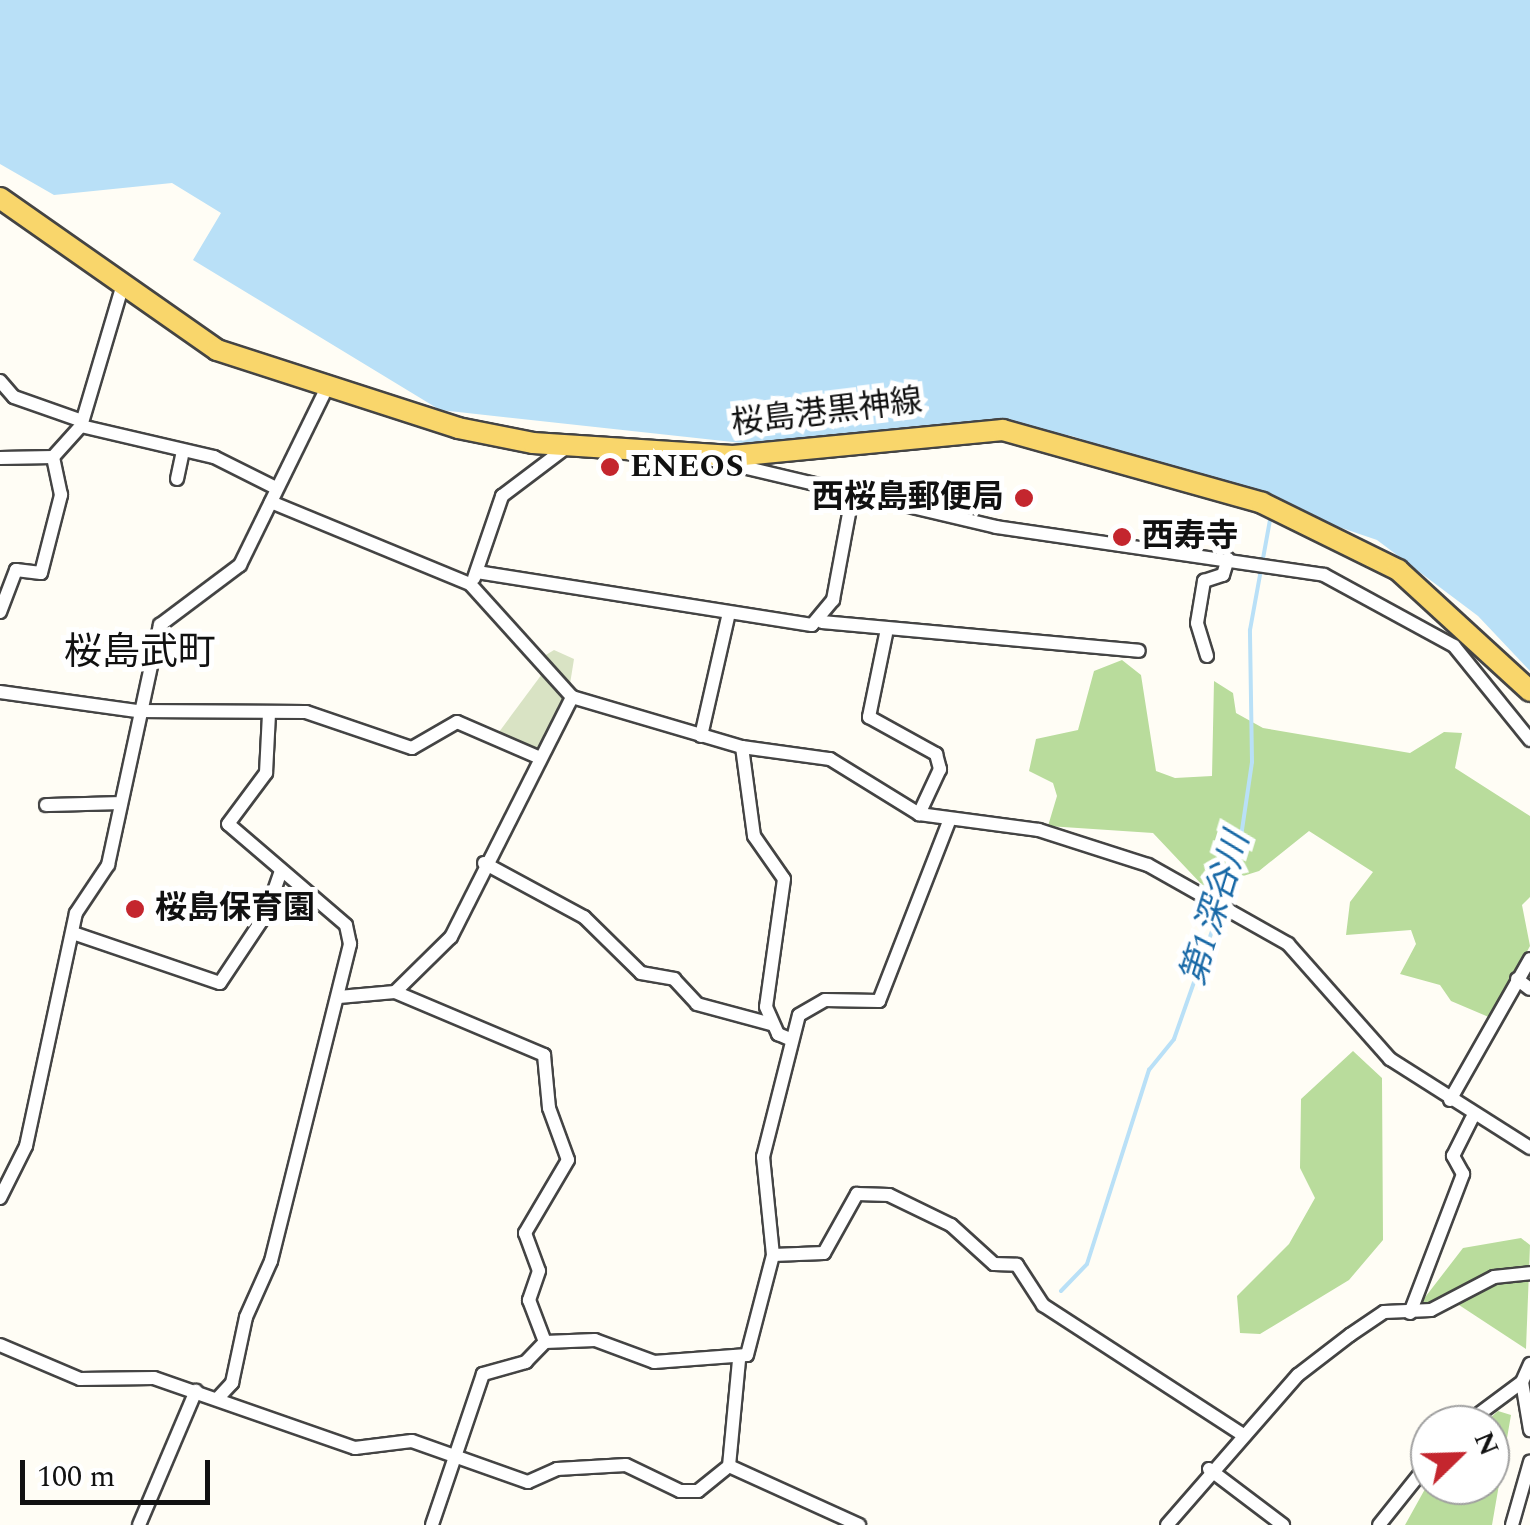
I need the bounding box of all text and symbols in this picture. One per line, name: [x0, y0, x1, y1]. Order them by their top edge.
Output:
street label: 桜島港黒神線: [729, 382, 925, 444]
place label: ENEOS: [630, 448, 744, 486]
marker: ENEOS: [599, 456, 621, 478]
place label: 西桜島郵便局: [812, 479, 1004, 517]
marker: 西桜島郵便局: [1013, 487, 1035, 509]
place label: 西寿寺: [1142, 518, 1238, 556]
marker: 西寿寺: [1111, 526, 1133, 548]
district label: 桜島武町: [64, 631, 216, 677]
water label: 第1深谷川: [1173, 828, 1259, 990]
place label: 桜島保育園: [155, 890, 315, 928]
marker: 桜島保育園: [124, 898, 146, 920]
north arrow: [1410, 1405, 1510, 1505]
text: N: [1462, 1425, 1510, 1463]
scale bar: [25, 1440, 215, 1502]
text: 100 m: [37, 1454, 115, 1500]

